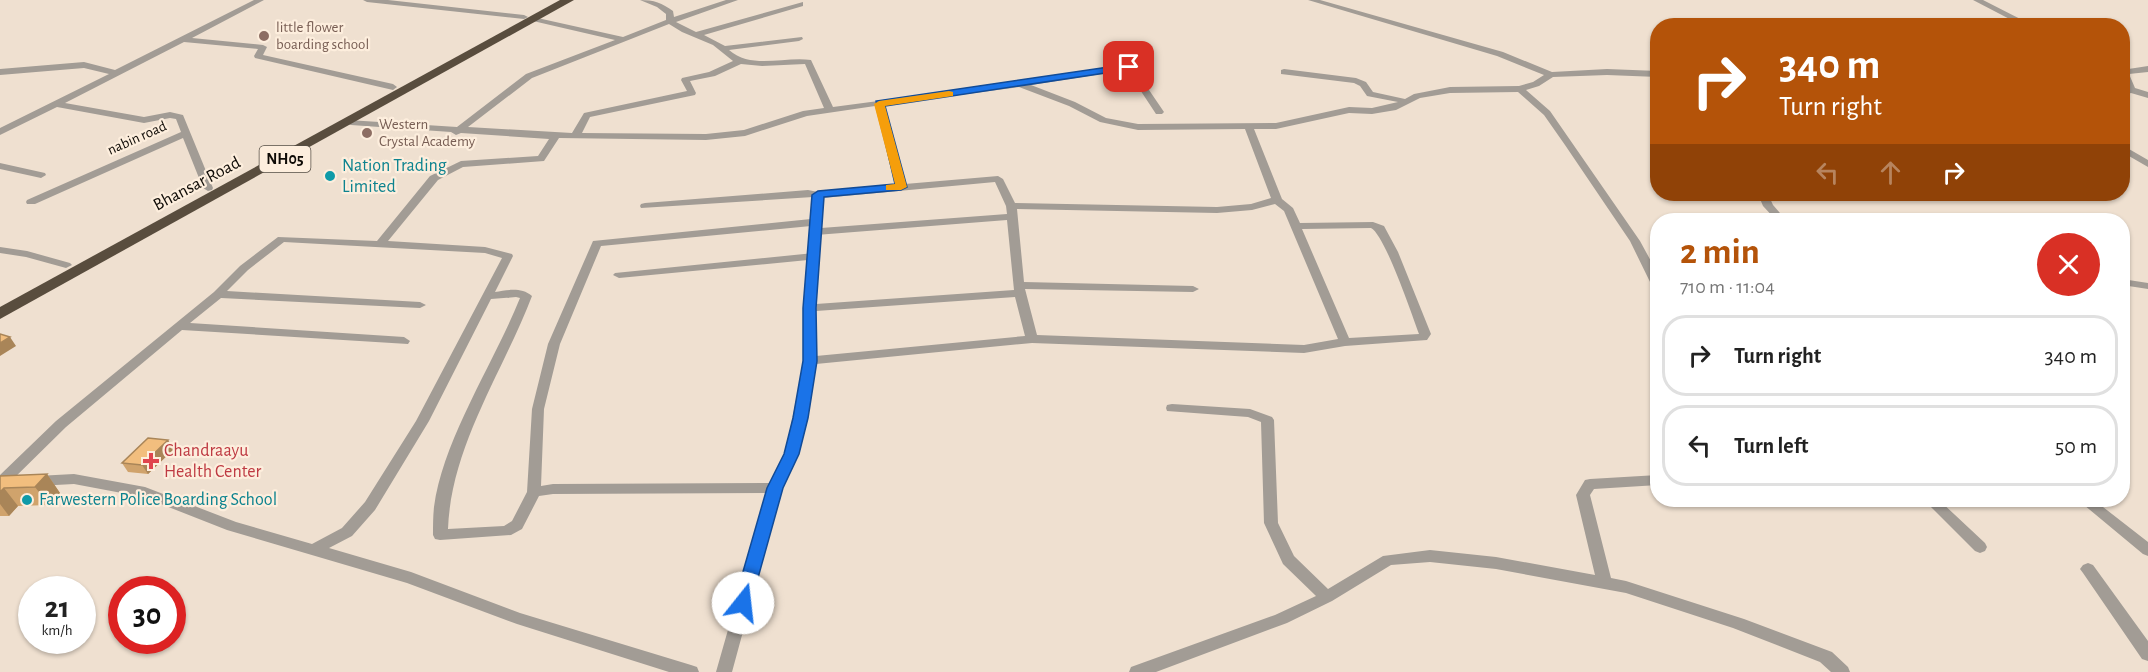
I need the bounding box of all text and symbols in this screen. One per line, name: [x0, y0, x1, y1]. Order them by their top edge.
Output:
place label: little flower boarding school: [276, 20, 369, 52]
marker: little flower boarding school: [257, 29, 271, 43]
pin: [1103, 41, 1154, 92]
icon: right: [1680, 42, 1758, 120]
text: 340 m: [1779, 44, 1880, 86]
icon: arrive: [1112, 50, 1145, 83]
text: Turn right: [1779, 93, 1882, 120]
place label: Western Crystal Academy: [379, 117, 476, 149]
street label: nabin road: [105, 118, 169, 158]
marker: Western Crystal Academy: [360, 126, 374, 140]
road number: NH05: [260, 146, 310, 172]
street label: Bhansar Road: [150, 154, 244, 214]
icon: left: [1811, 156, 1844, 189]
icon: ahead: [1874, 156, 1907, 189]
icon: right: [1937, 156, 1970, 189]
place label: Nation Trading Limited: [342, 157, 447, 196]
marker: Nation Trading Limited: [323, 169, 337, 183]
button: close: [2037, 233, 2100, 296]
text: 2 min: [1680, 234, 1760, 270]
text: 710 m · 11:04: [1680, 277, 1775, 297]
icon: right: [1683, 339, 1716, 372]
text: Turn right: [1734, 345, 1821, 367]
text: 340 m: [2045, 345, 2097, 367]
icon: left: [1683, 429, 1716, 462]
text: Turn left: [1734, 435, 1808, 457]
text: 50 m: [2055, 435, 2097, 457]
place label: Chandraayu Health Center: [164, 442, 261, 481]
marker: Chandraayu Health Center: [142, 452, 160, 470]
place label: Farwestern Police Boarding School: [39, 491, 277, 509]
marker: Farwestern Police Boarding School: [20, 493, 34, 507]
position arrow: [711, 571, 775, 635]
speed limit sign: 30: [108, 576, 186, 654]
text: 21: [45, 593, 69, 623]
text: km/h: [42, 623, 72, 638]

